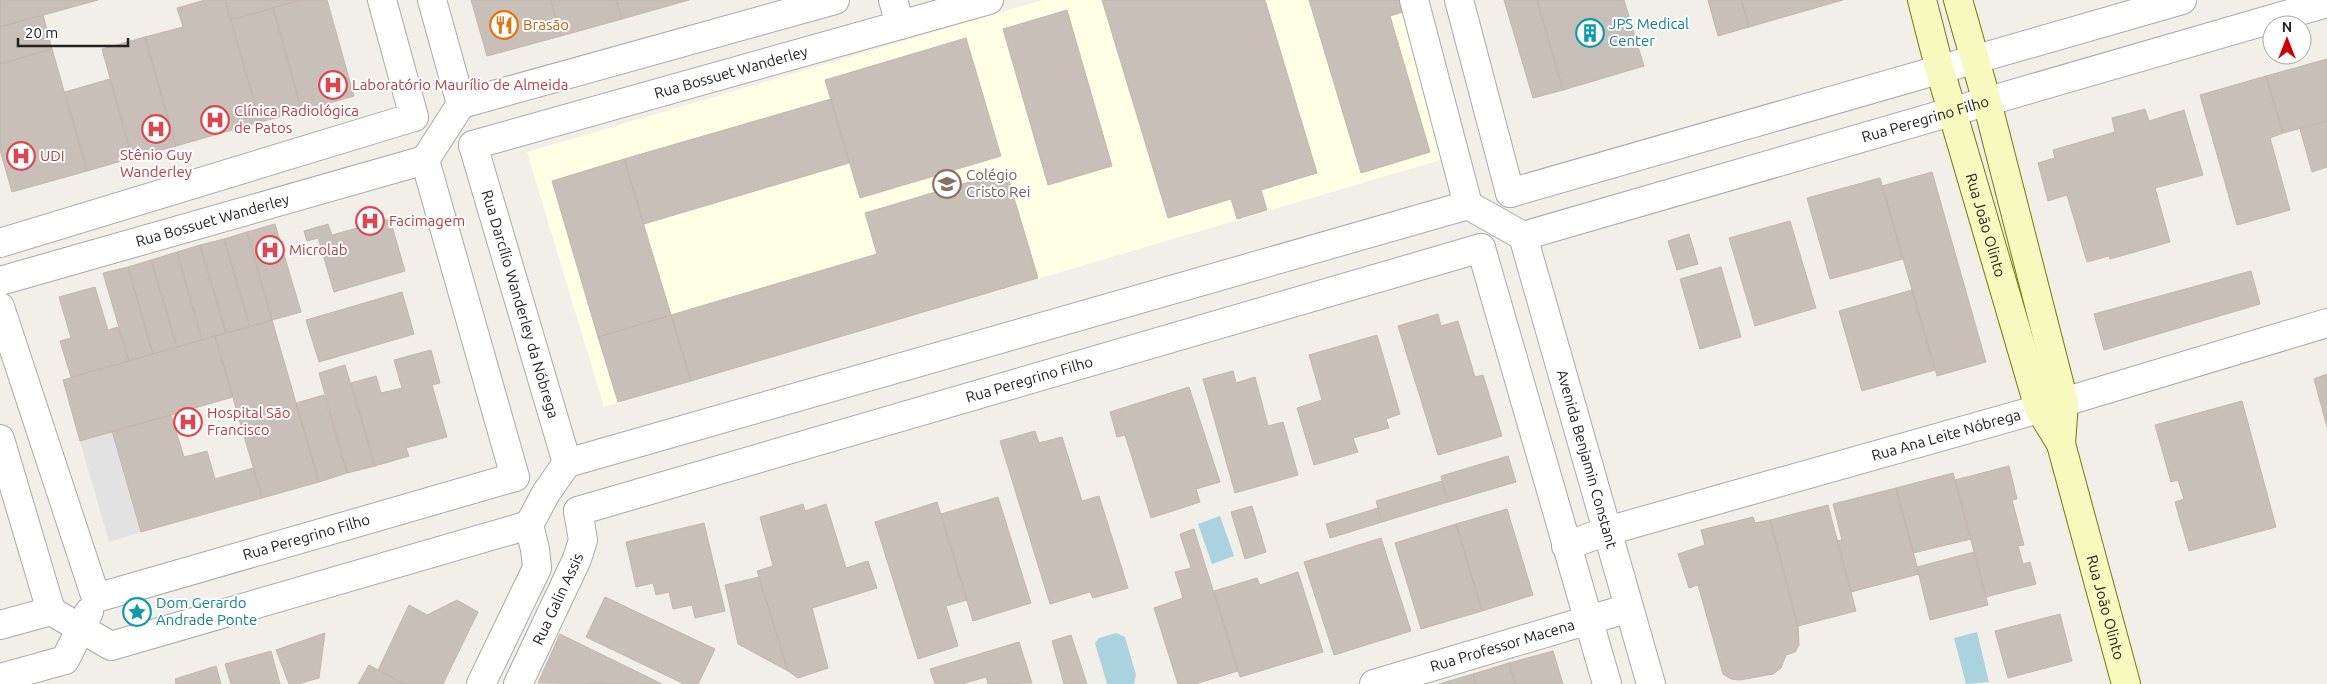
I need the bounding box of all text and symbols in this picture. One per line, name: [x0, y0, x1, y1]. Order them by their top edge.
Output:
restaurant icon: Brasão: [489, 10, 519, 40]
scale bar: [18, 15, 128, 47]
place label: JPS Medical Center: [1609, 15, 1689, 49]
north arrow: [2262, 15, 2312, 65]
place label: Brasão: [523, 16, 569, 33]
building icon: JPS Medical Center: [1575, 18, 1605, 48]
text: N: [2282, 19, 2292, 35]
text: 20 m: [25, 24, 58, 41]
street label: Rua Bossuet Wanderley: [652, 42, 810, 102]
hospital icon: Laboratório Maurílio de Almeida: [318, 70, 348, 100]
place label: Laboratório Maurílio de Almeida: [352, 76, 568, 93]
street label: Rua Peregrino Filho: [1860, 92, 1991, 145]
place label: Clínica Radiológica de Patos: [234, 102, 359, 136]
hospital icon: Clínica Radiológica de Patos: [200, 105, 230, 135]
hospital icon: Stênio Guy Wanderley: [141, 114, 171, 144]
hospital icon: UDI: [6, 141, 36, 171]
place label: Stênio Guy Wanderley: [120, 146, 192, 180]
place label: UDI: [40, 147, 65, 164]
place label: Colégio Cristo Rei: [966, 166, 1030, 200]
school or university icon: Colégio Cristo Rei: [932, 169, 962, 199]
street label: Rua João Olinto: [1963, 171, 2009, 279]
street label: Rua Darcílio Wanderley da Nóbrega: [479, 188, 562, 420]
street label: Rua Bossuet Wanderley: [134, 190, 291, 250]
hospital icon: Facimagem: [355, 206, 385, 236]
place label: Facimagem: [389, 212, 465, 229]
hospital icon: Microlab: [255, 235, 285, 265]
place label: Microlab: [289, 241, 348, 258]
street label: Rua Peregrino Filho: [964, 353, 1095, 406]
street label: Avenida Benjamin Constant: [1554, 368, 1621, 550]
place label: Hospital São Francisco: [207, 404, 290, 438]
street label: Rua Ana Leite Nóbrega: [1869, 406, 2023, 464]
hospital icon: Hospital São Francisco: [173, 407, 203, 437]
street label: Rua Peregrino Filho: [241, 510, 372, 563]
street label: Rua Galin Assis: [529, 551, 586, 647]
street label: Rua João Olinto: [2083, 553, 2128, 661]
place label: Dom Gerardo Andrade Ponte: [156, 594, 257, 628]
place icon: Dom Gerardo Andrade Ponte: [122, 597, 152, 627]
street label: Rua Professor Macena: [1428, 616, 1576, 675]

